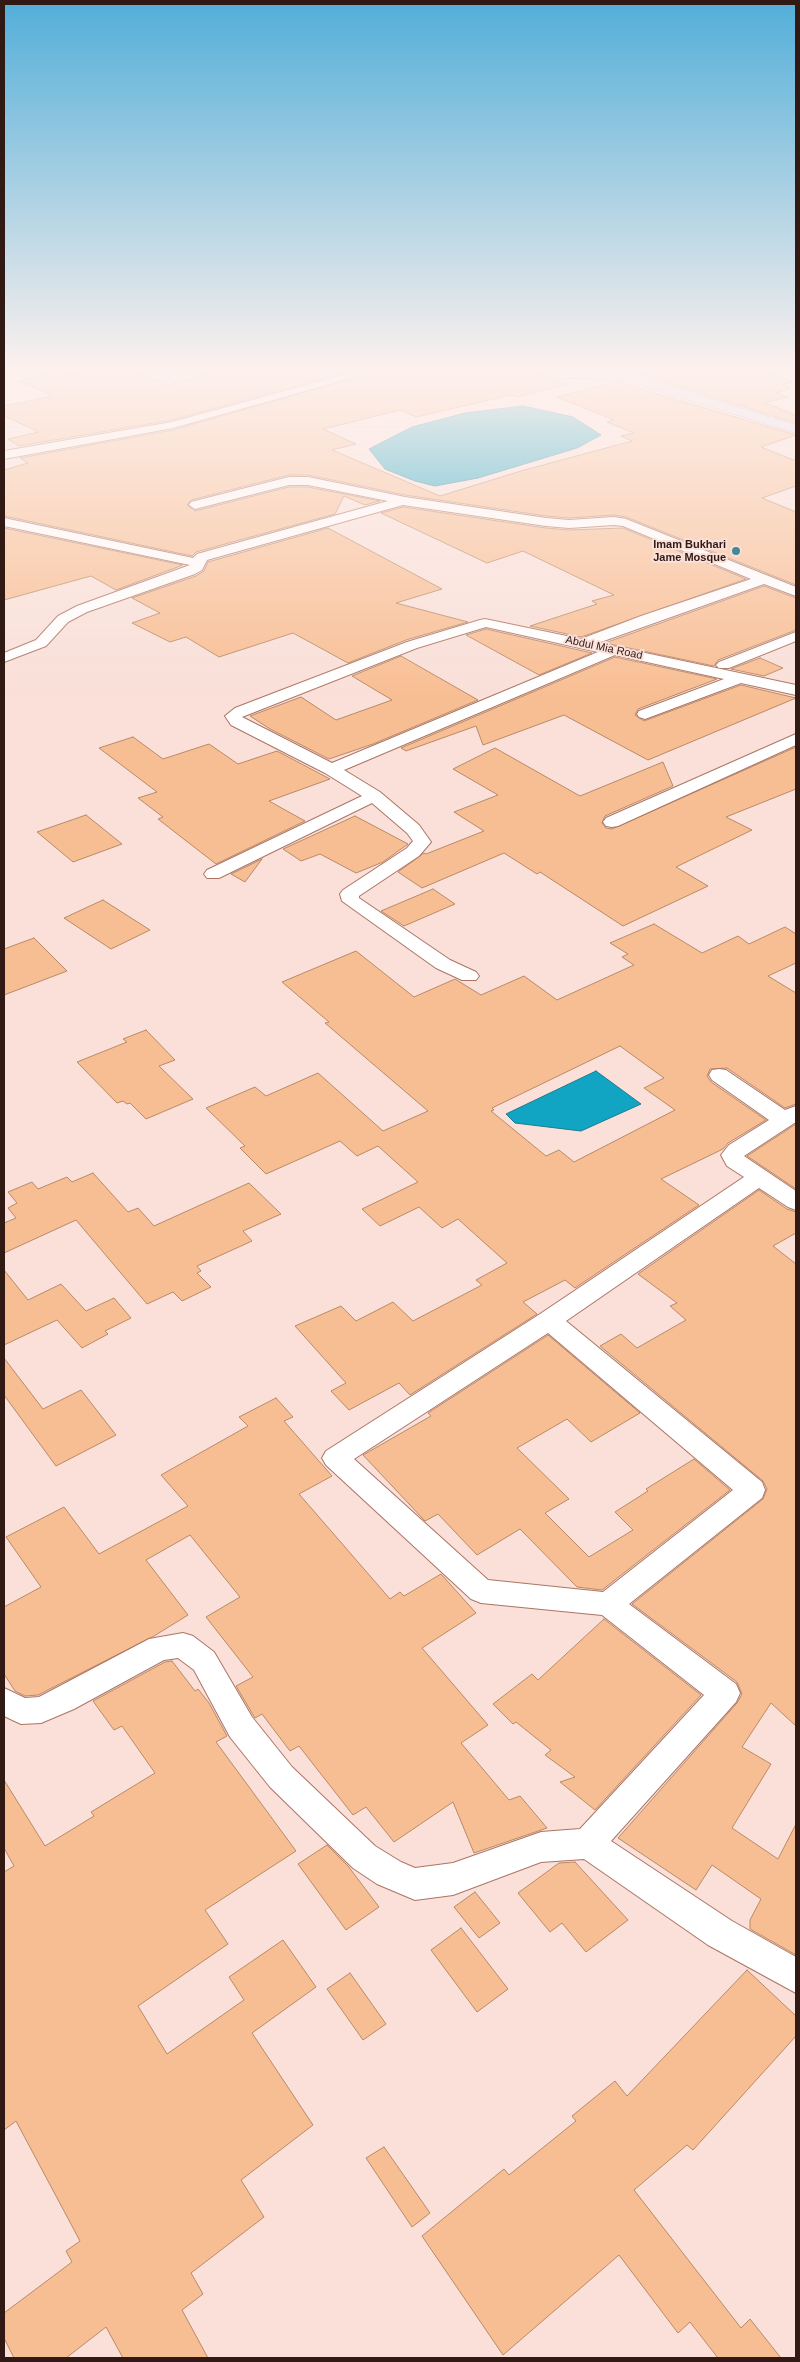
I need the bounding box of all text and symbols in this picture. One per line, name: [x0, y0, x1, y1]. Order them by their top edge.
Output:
place label: Imam Bukhari Jame Mosque: [653, 538, 726, 564]
marker: Imam Bukhari Jame Mosque: [730, 545, 742, 557]
street label: Abdul Mia Road: [564, 633, 644, 663]

